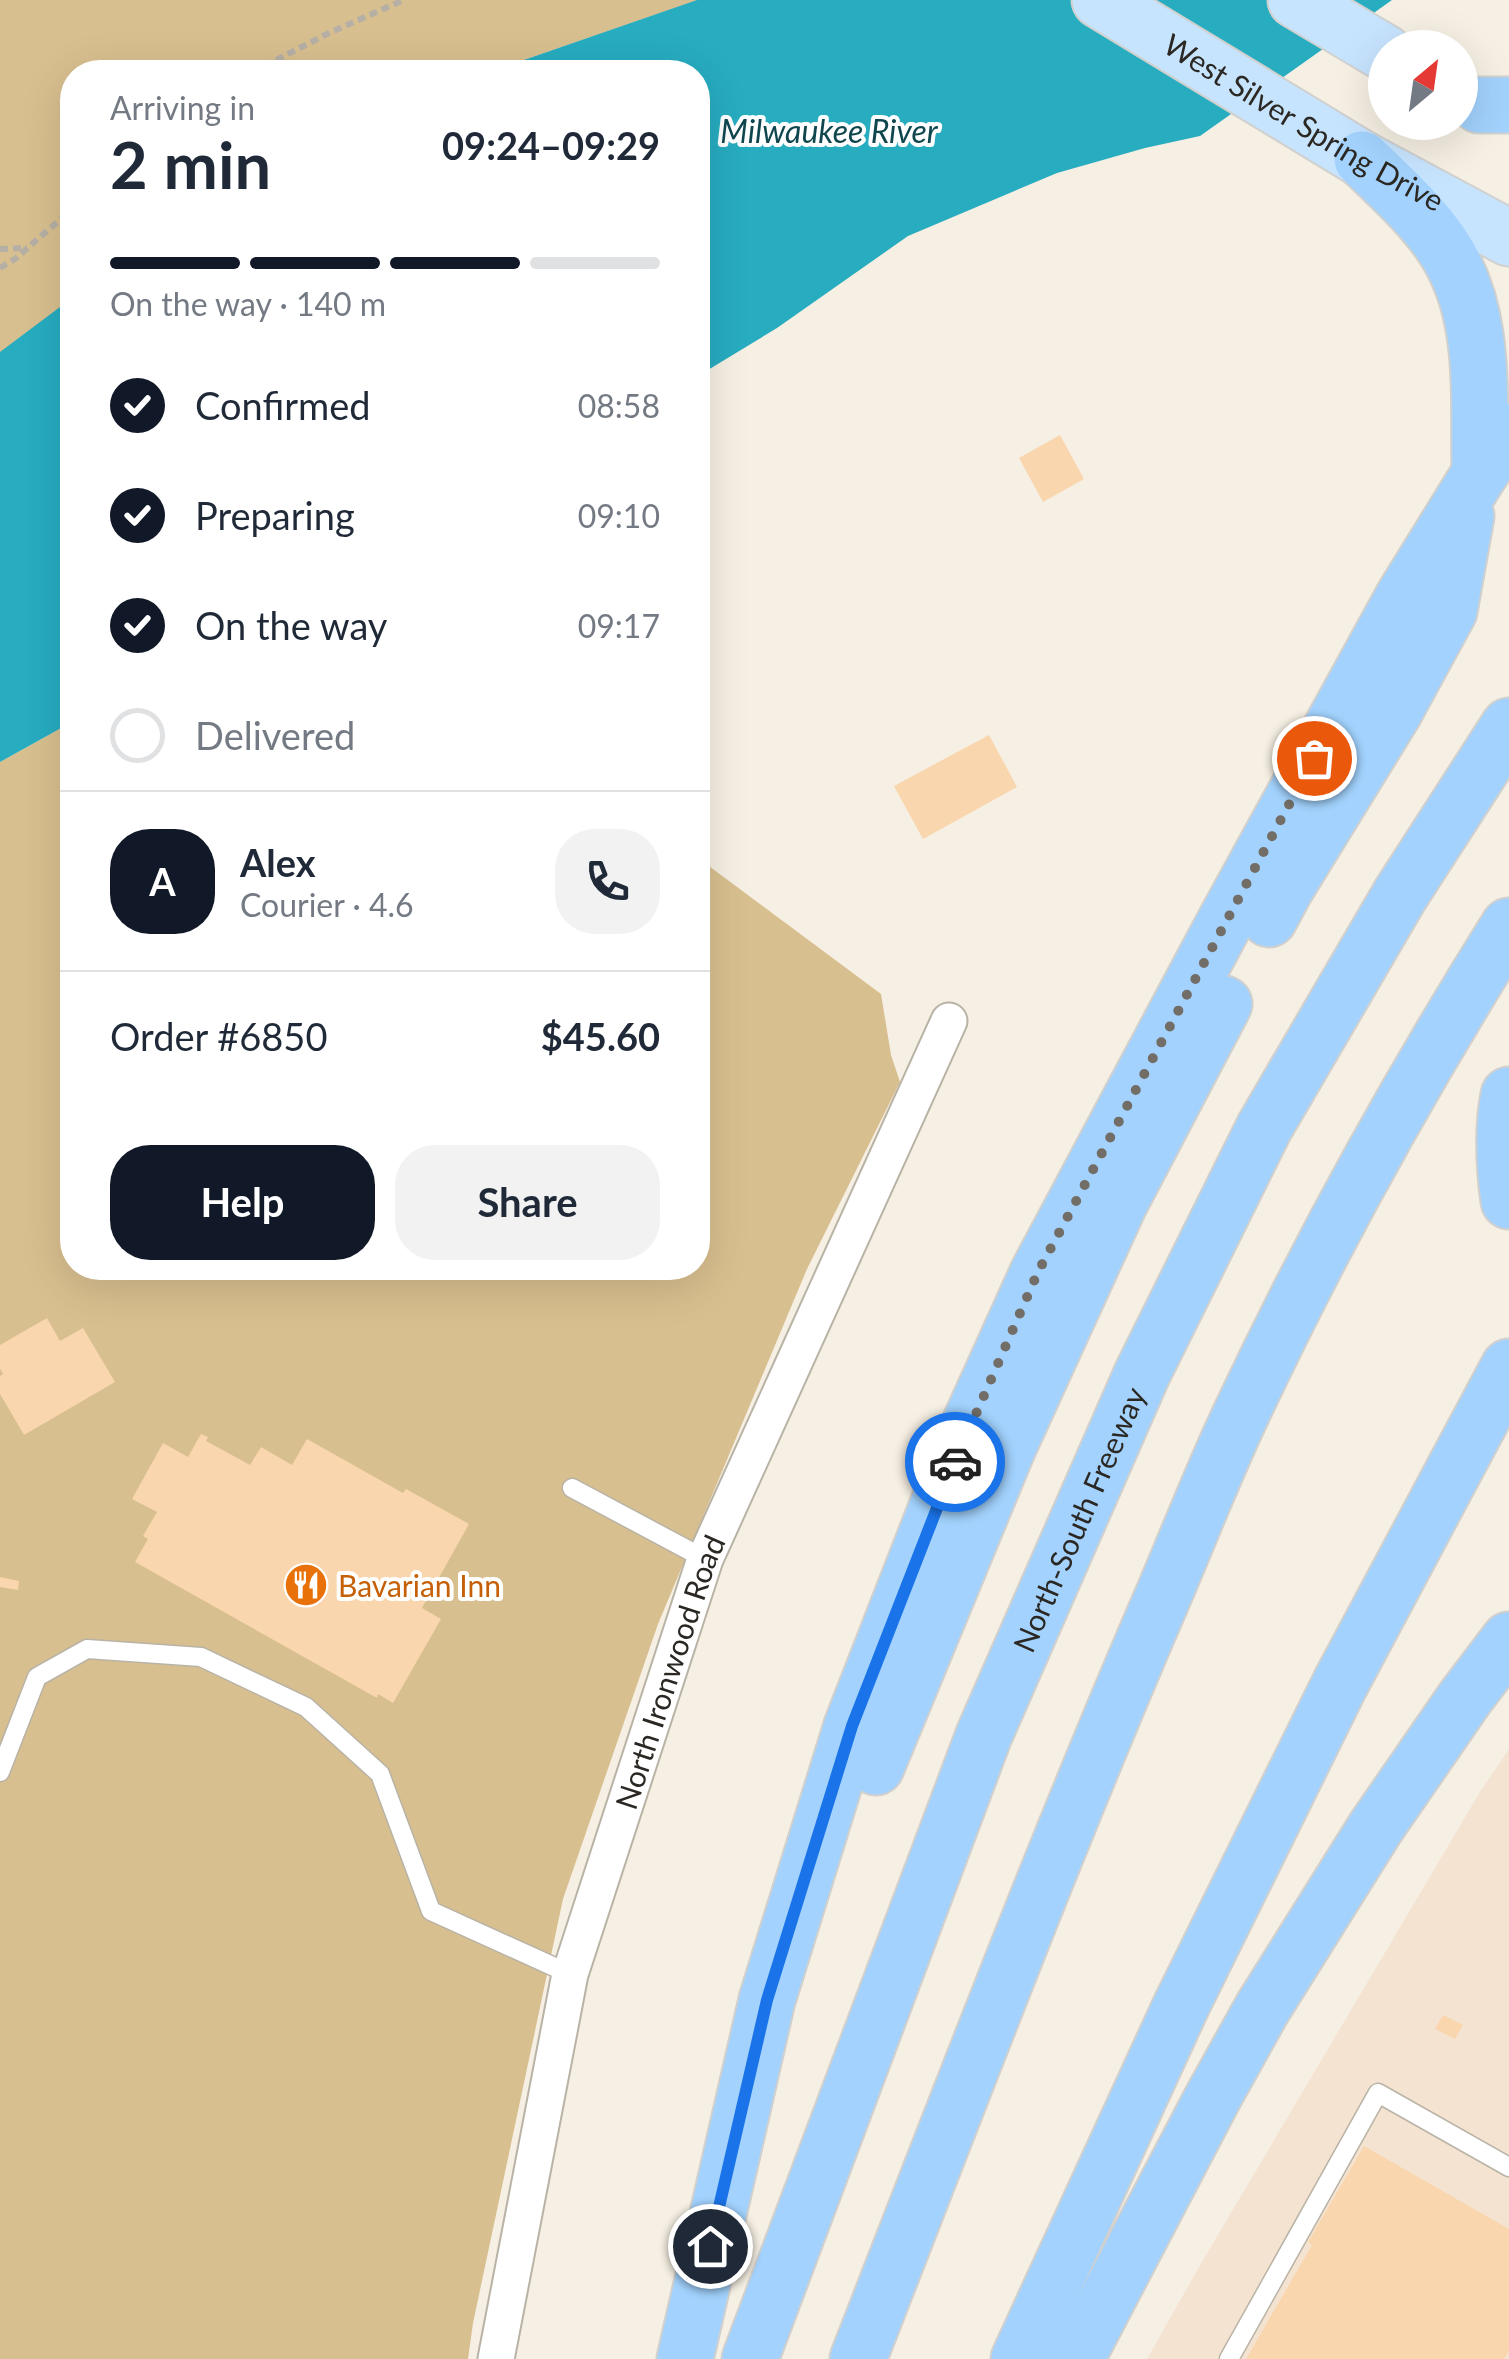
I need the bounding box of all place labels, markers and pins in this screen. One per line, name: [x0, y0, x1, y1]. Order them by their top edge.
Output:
pin: [1272, 716, 1357, 801]
restaurant icon: Bavarian Inn: [283, 1562, 329, 1608]
place label: Bavarian Inn: [338, 1567, 501, 1603]
pin: [668, 2204, 753, 2289]

